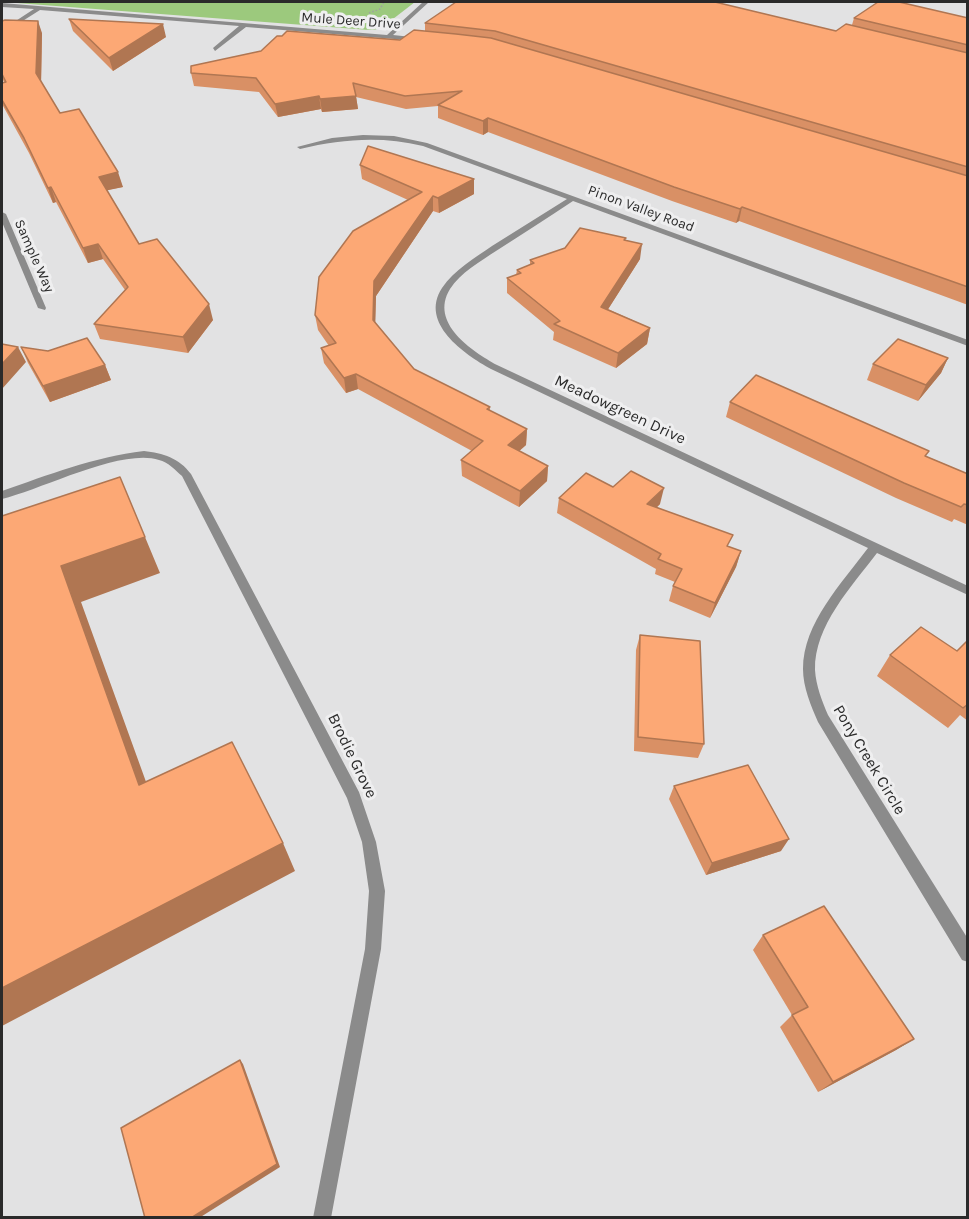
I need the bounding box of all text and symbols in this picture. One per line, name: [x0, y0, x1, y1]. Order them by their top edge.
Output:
street label: Mule Deer Drive: [301, 9, 401, 33]
street label: Pinon Valley Road: [585, 182, 697, 236]
street label: Sample Way: [10, 217, 58, 295]
street label: Meadowgreen Drive: [551, 371, 689, 449]
street label: Pony Creek Circle: [829, 702, 909, 818]
street label: Brodie Grove: [323, 711, 381, 801]

